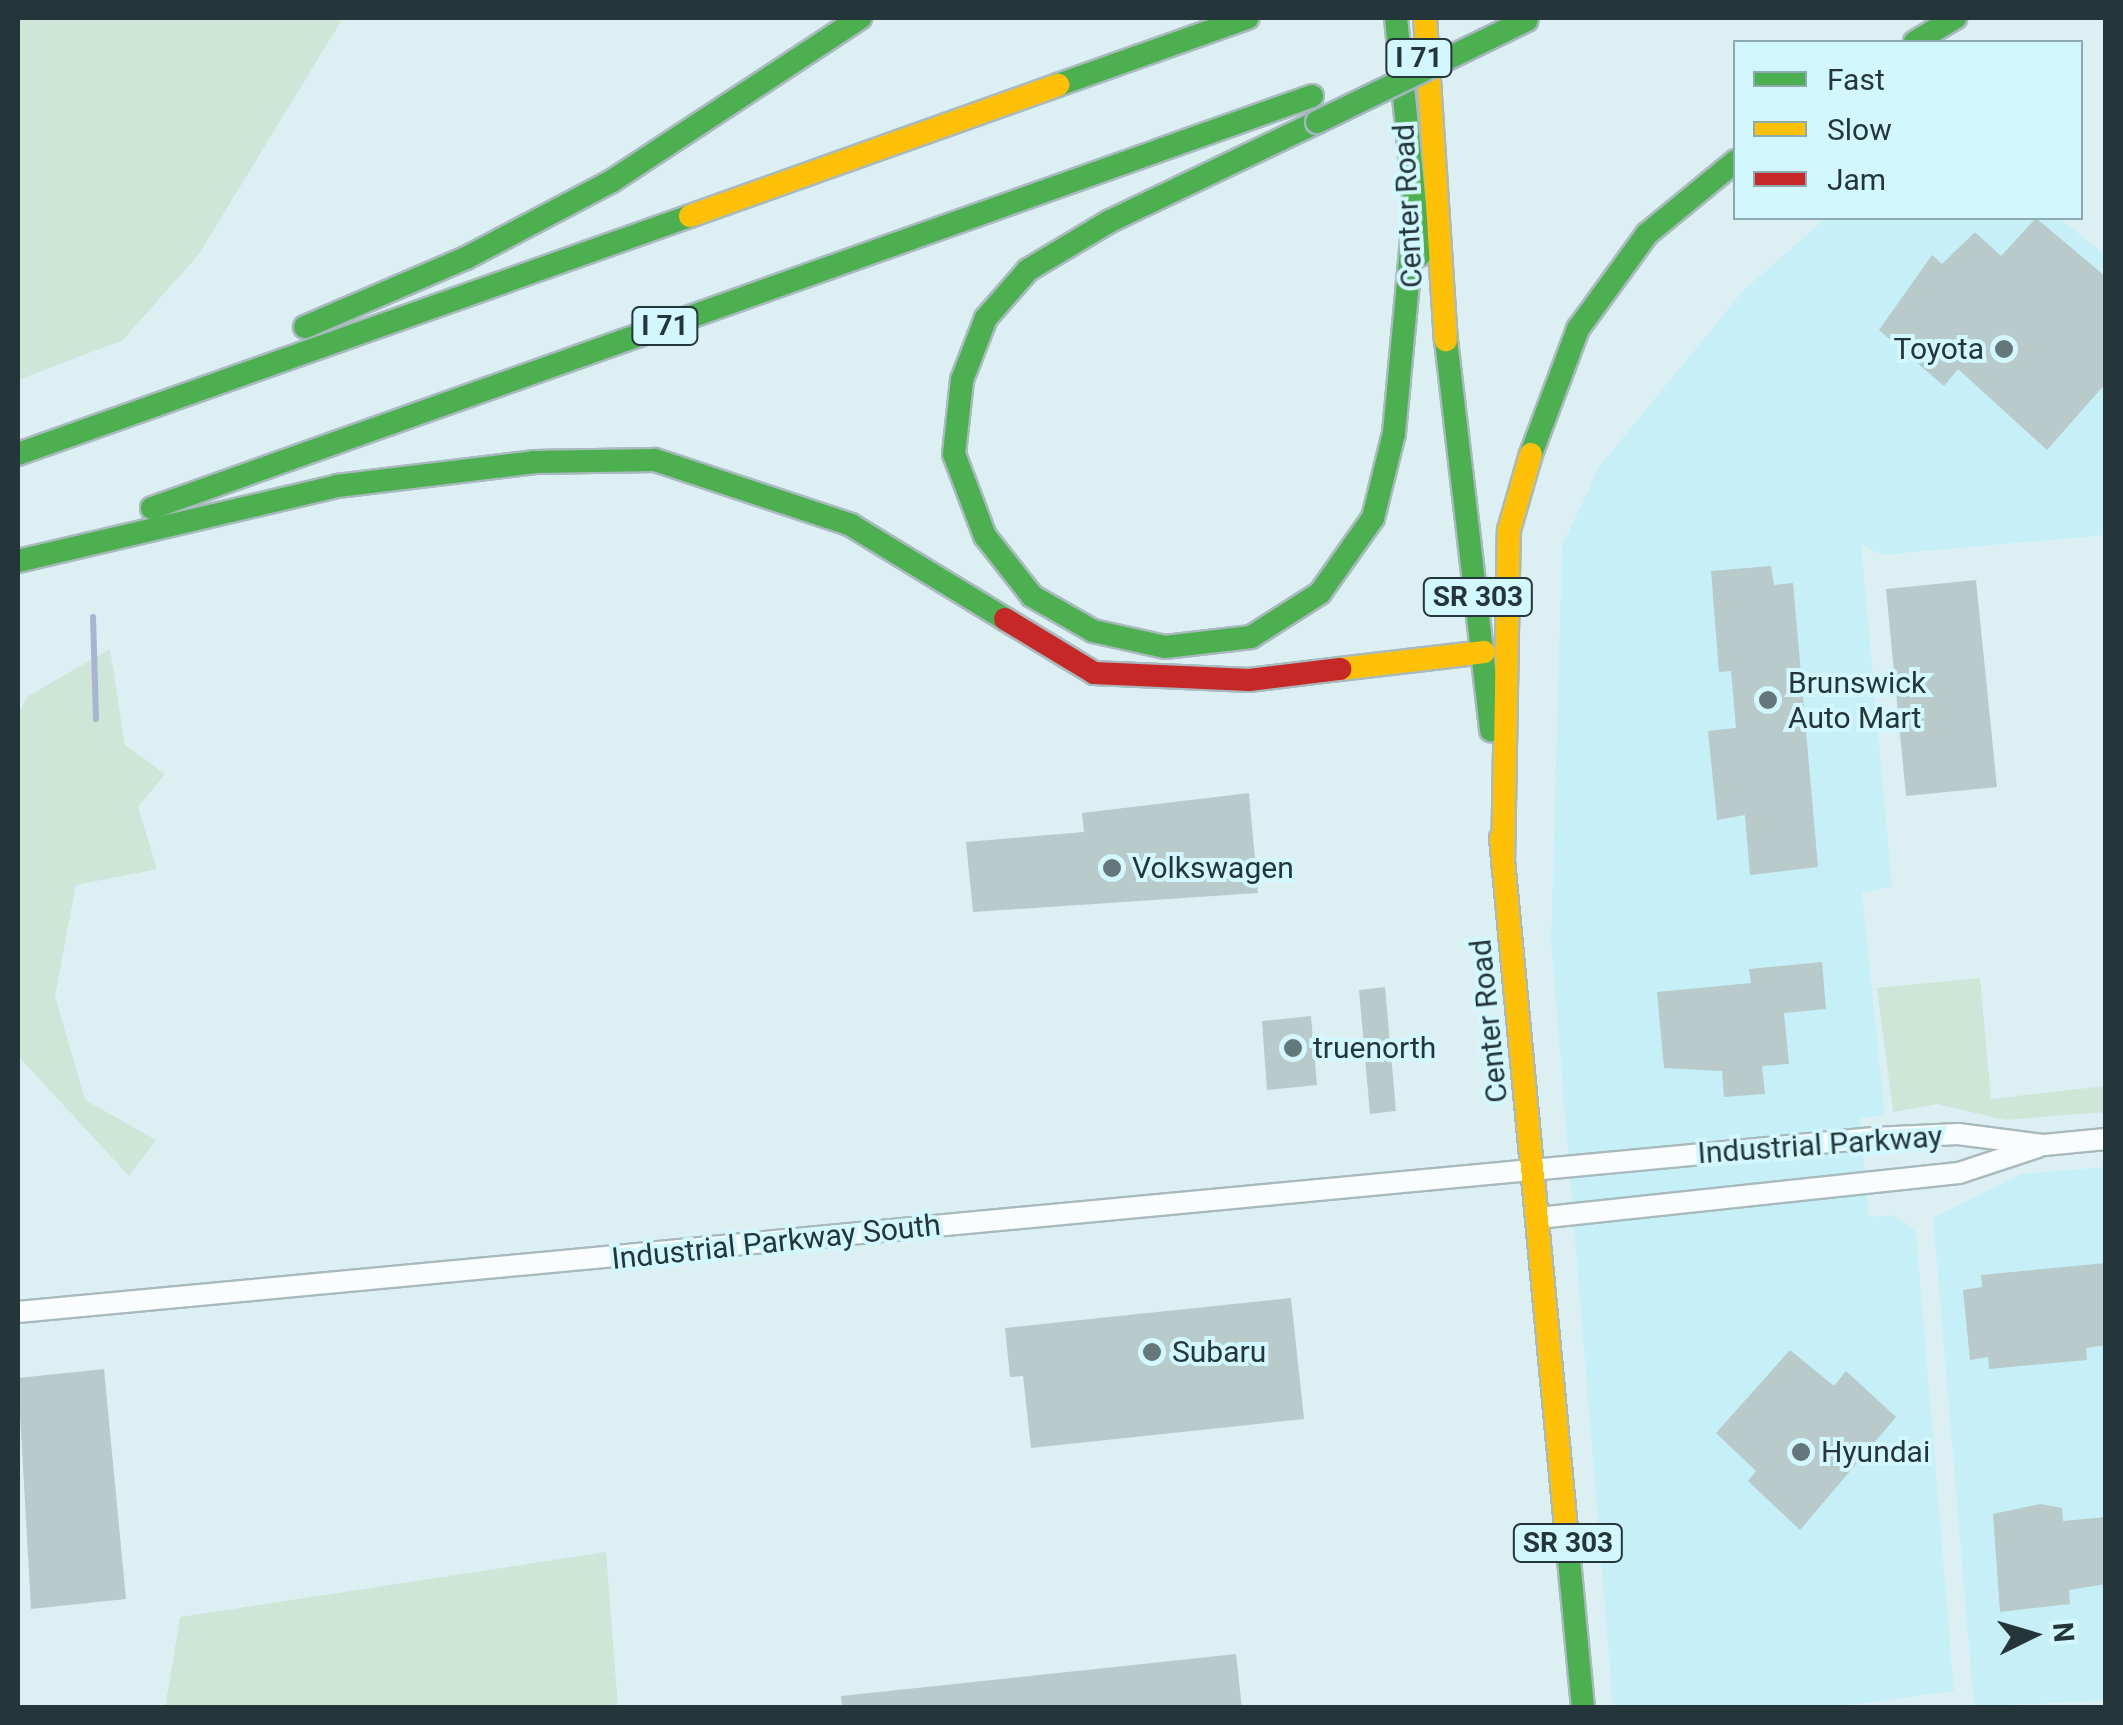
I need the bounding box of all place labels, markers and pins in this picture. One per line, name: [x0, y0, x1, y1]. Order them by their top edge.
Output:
place label: Toyota: [1893, 331, 1984, 367]
marker: Toyota: [1993, 338, 2015, 360]
place label: Brunswick Auto Mart: [1788, 665, 1926, 736]
marker: Brunswick Auto Mart: [1757, 689, 1779, 711]
place label: Volkswagen: [1132, 850, 1294, 886]
marker: Volkswagen: [1101, 857, 1123, 879]
place label: truenorth: [1313, 1030, 1436, 1066]
marker: truenorth: [1282, 1037, 1304, 1059]
place label: Subaru: [1172, 1334, 1266, 1370]
marker: Subaru: [1141, 1341, 1163, 1363]
place label: Hyundai: [1821, 1434, 1930, 1470]
marker: Hyundai: [1790, 1441, 1812, 1463]

